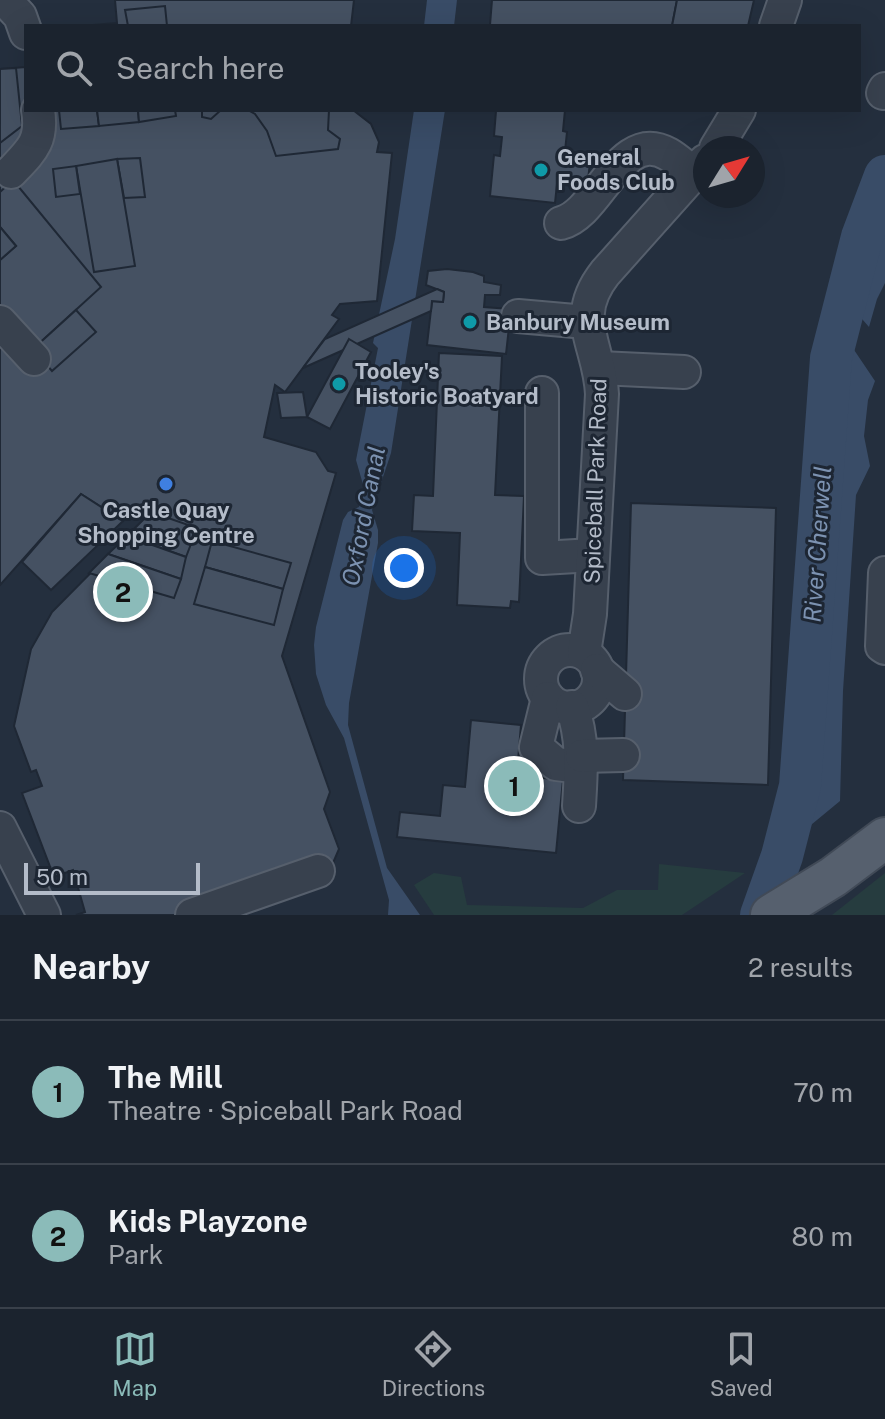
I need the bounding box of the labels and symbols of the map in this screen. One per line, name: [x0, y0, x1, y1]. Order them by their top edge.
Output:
north arrow: [693, 136, 765, 208]
place label: General Foods Club: [557, 144, 675, 195]
marker: General Foods Club: [532, 161, 550, 179]
place label: Banbury Museum: [486, 309, 670, 335]
marker: Banbury Museum: [461, 313, 479, 331]
place label: Tooley's Historic Boatyard: [355, 358, 539, 409]
marker: Tooley's Historic Boatyard: [330, 375, 348, 393]
street label: Spiceball Park Road: [578, 378, 612, 584]
water label: Oxford Canal: [336, 444, 390, 588]
water label: River Cherwell: [798, 465, 836, 623]
marker: Castle Quay Shopping Centre: [157, 475, 175, 493]
place label: Castle Quay Shopping Centre: [77, 497, 255, 548]
your location: [384, 548, 424, 588]
pin: 2: [97, 562, 149, 622]
pin: 1: [488, 756, 540, 816]
scale bar: [24, 859, 200, 895]

